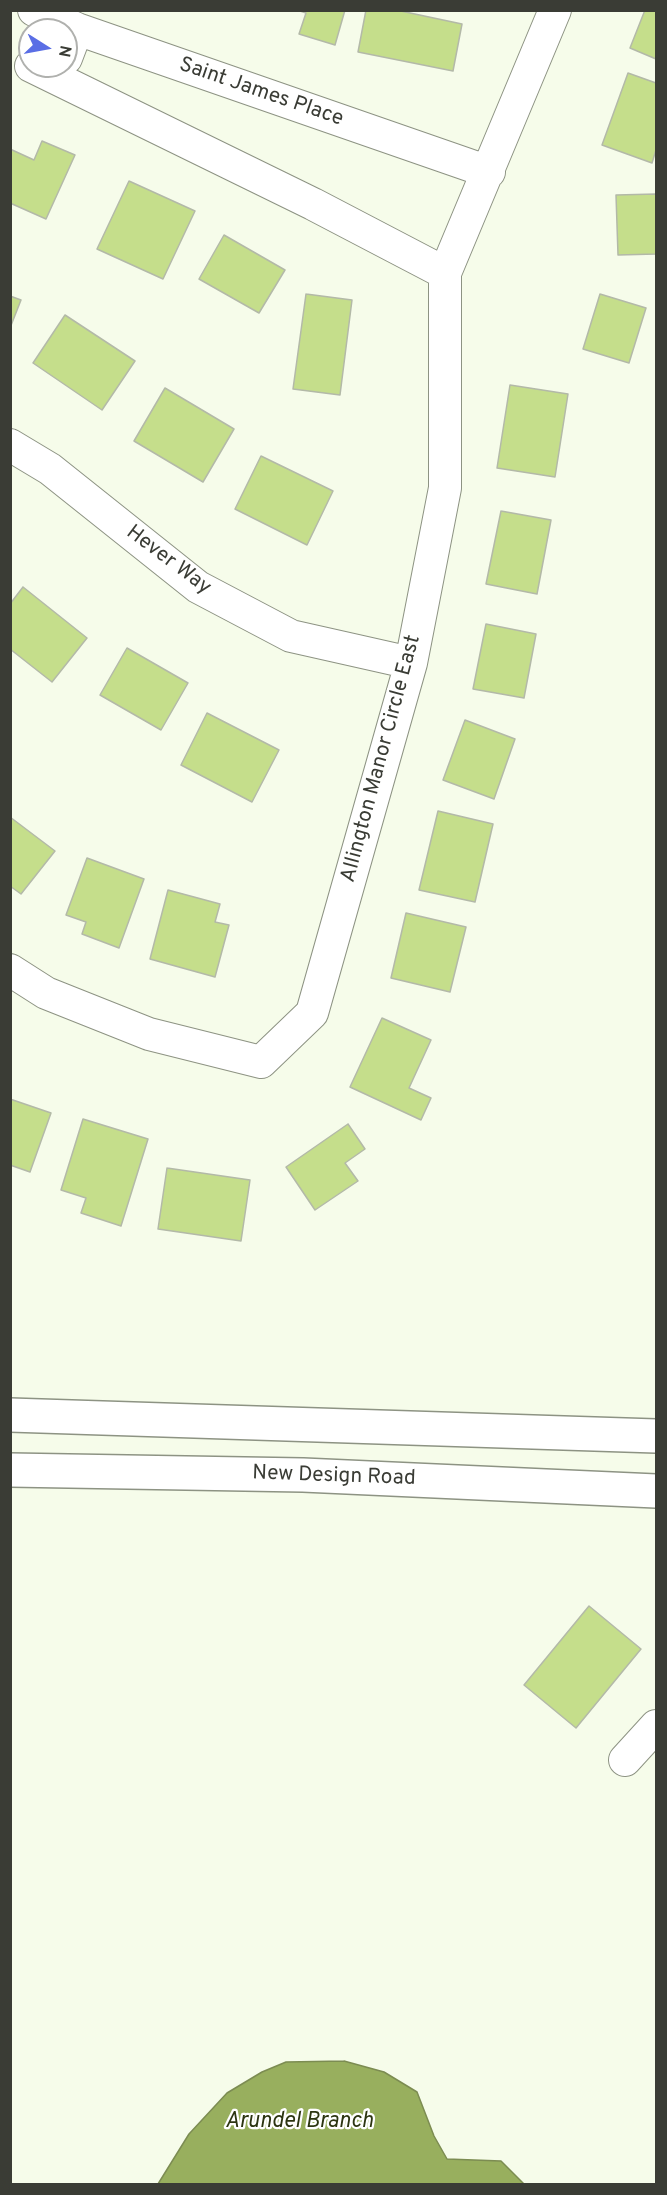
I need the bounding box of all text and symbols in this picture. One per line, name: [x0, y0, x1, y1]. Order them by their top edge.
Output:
north arrow: [18, 18, 78, 78]
text: N: [53, 44, 75, 59]
street label: Saint James Place: [176, 53, 346, 133]
street label: Hever Way: [120, 521, 216, 601]
street label: Allington Manor Circle East: [337, 633, 427, 885]
street label: New Design Road: [252, 1462, 416, 1492]
water label: Arundel Branch: [225, 2110, 373, 2136]

